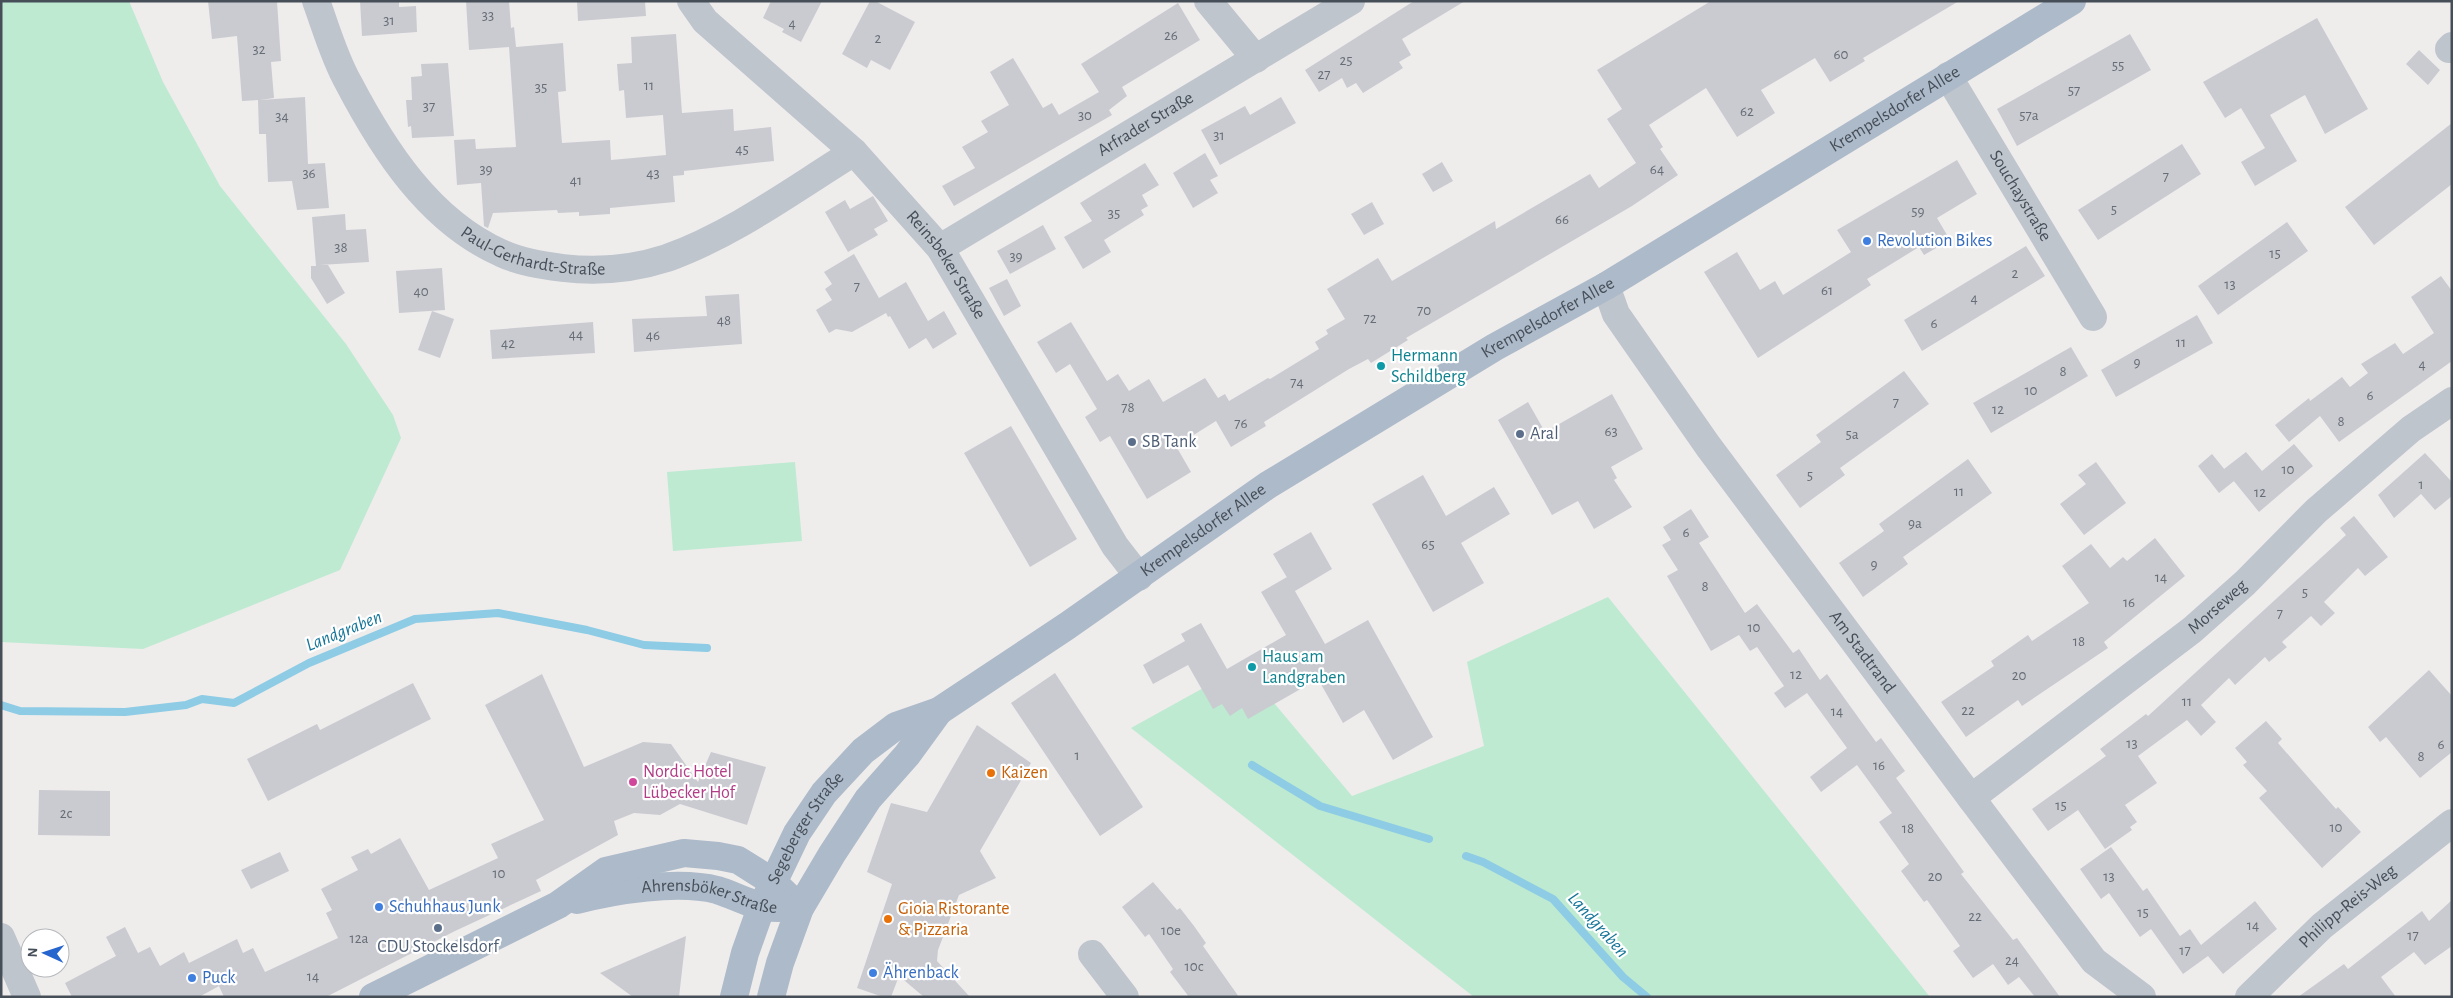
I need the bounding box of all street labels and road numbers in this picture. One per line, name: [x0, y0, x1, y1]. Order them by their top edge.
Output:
street label: Krempelsdorfer Allee: [1827, 63, 1963, 156]
street label: Arfrader Straße: [1095, 89, 1197, 160]
street label: Souchaystraße: [1986, 147, 2054, 245]
street label: Reinsbeker Straße: [902, 208, 989, 322]
street label: Paul-Gerhardt-Straße: [457, 223, 606, 279]
street label: Krempelsdorfer Allee: [1478, 274, 1618, 362]
street label: Krempelsdorfer Allee: [1137, 480, 1269, 580]
street label: Morseweg: [2185, 576, 2251, 638]
street label: Am Stadtrand: [1826, 608, 1898, 697]
street label: Segeberger Straße: [765, 769, 848, 887]
street label: Philipp-Reis-Weg: [2296, 862, 2400, 952]
street label: Ahrensböker Straße: [640, 877, 778, 917]

